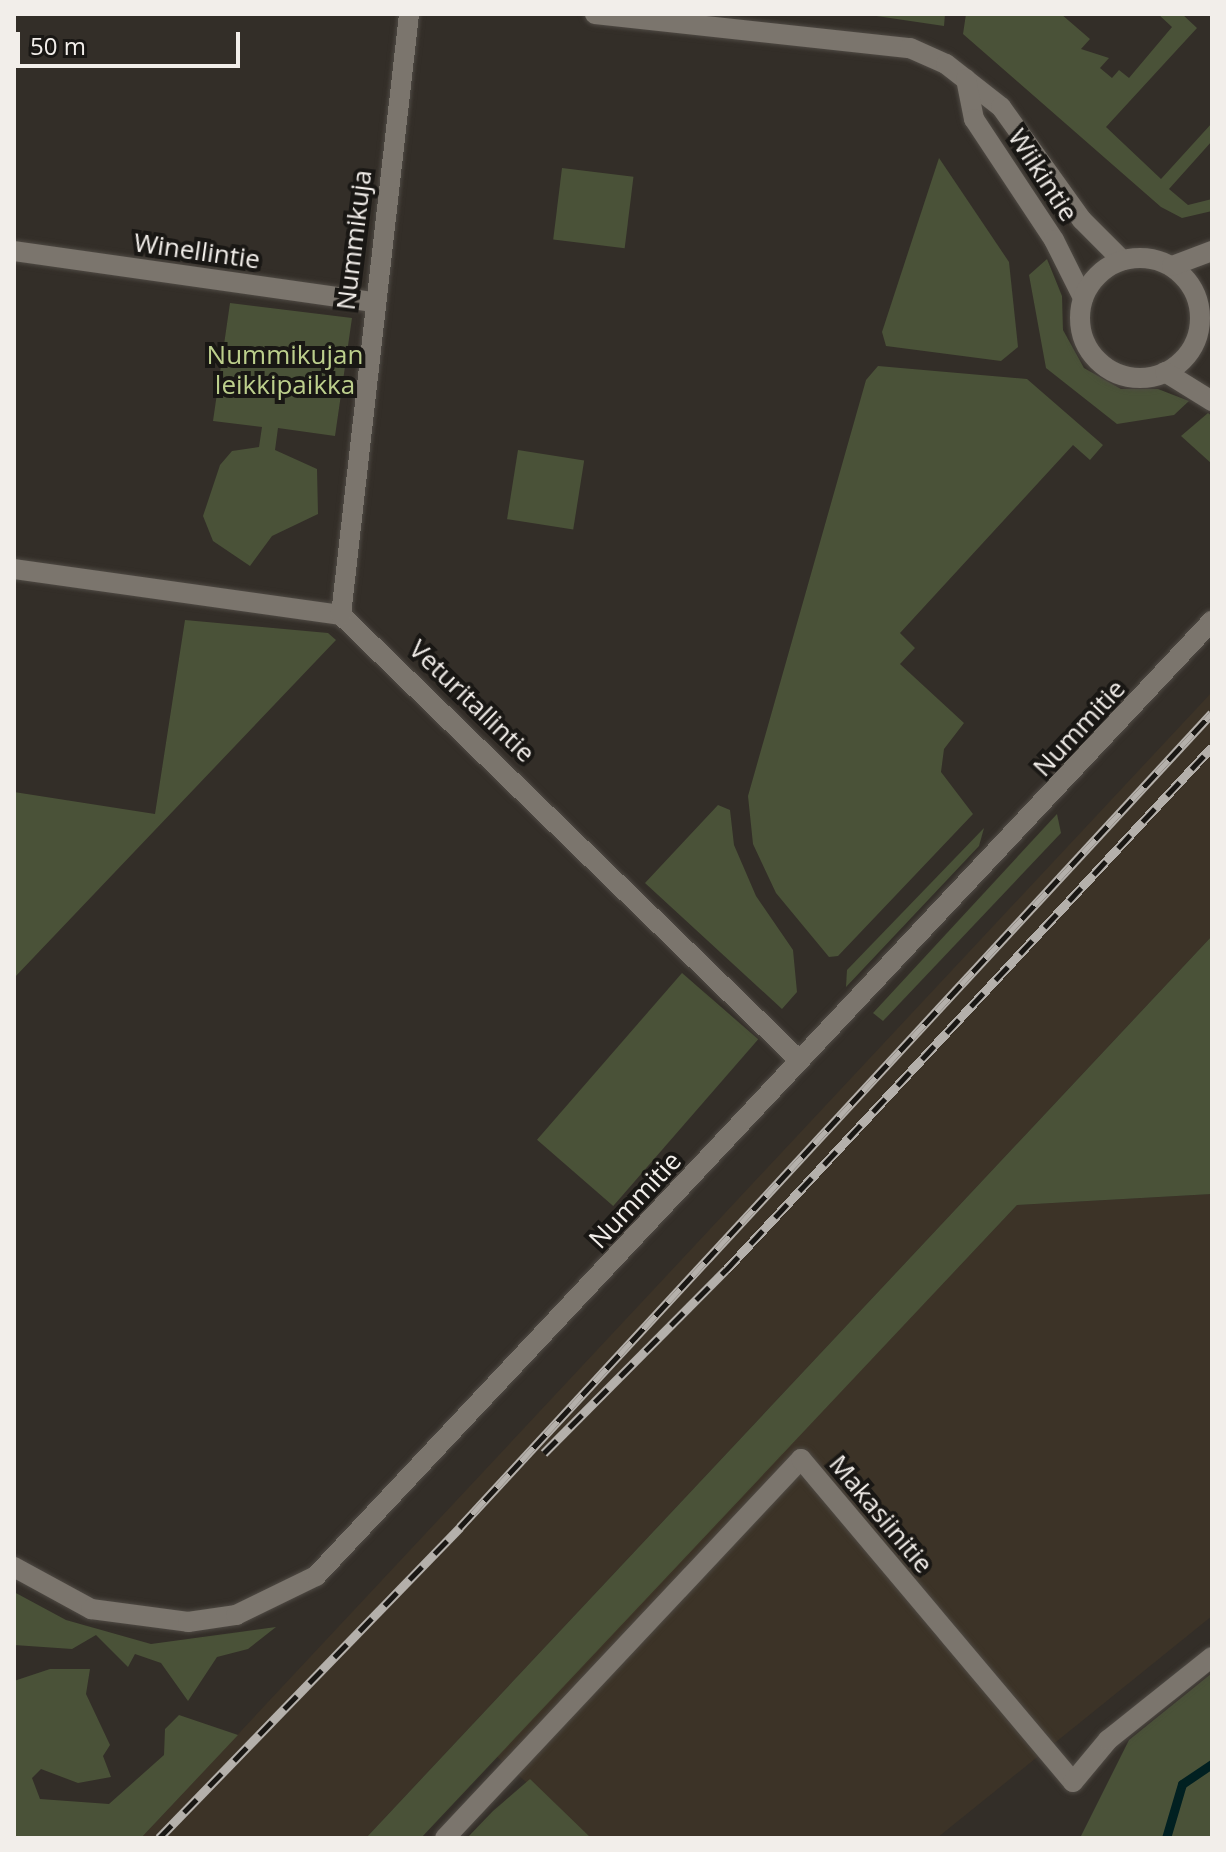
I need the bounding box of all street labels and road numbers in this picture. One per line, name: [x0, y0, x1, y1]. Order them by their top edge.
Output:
street label: Wiikintie: [1002, 123, 1084, 227]
street label: Nummikuja: [330, 168, 378, 312]
street label: Winellintie: [132, 227, 262, 275]
street label: Veturitallintie: [403, 633, 541, 769]
street label: Nummitie: [1026, 673, 1132, 783]
street label: Nummitie: [582, 1145, 688, 1255]
street label: Makasiinitie: [823, 1449, 939, 1579]

